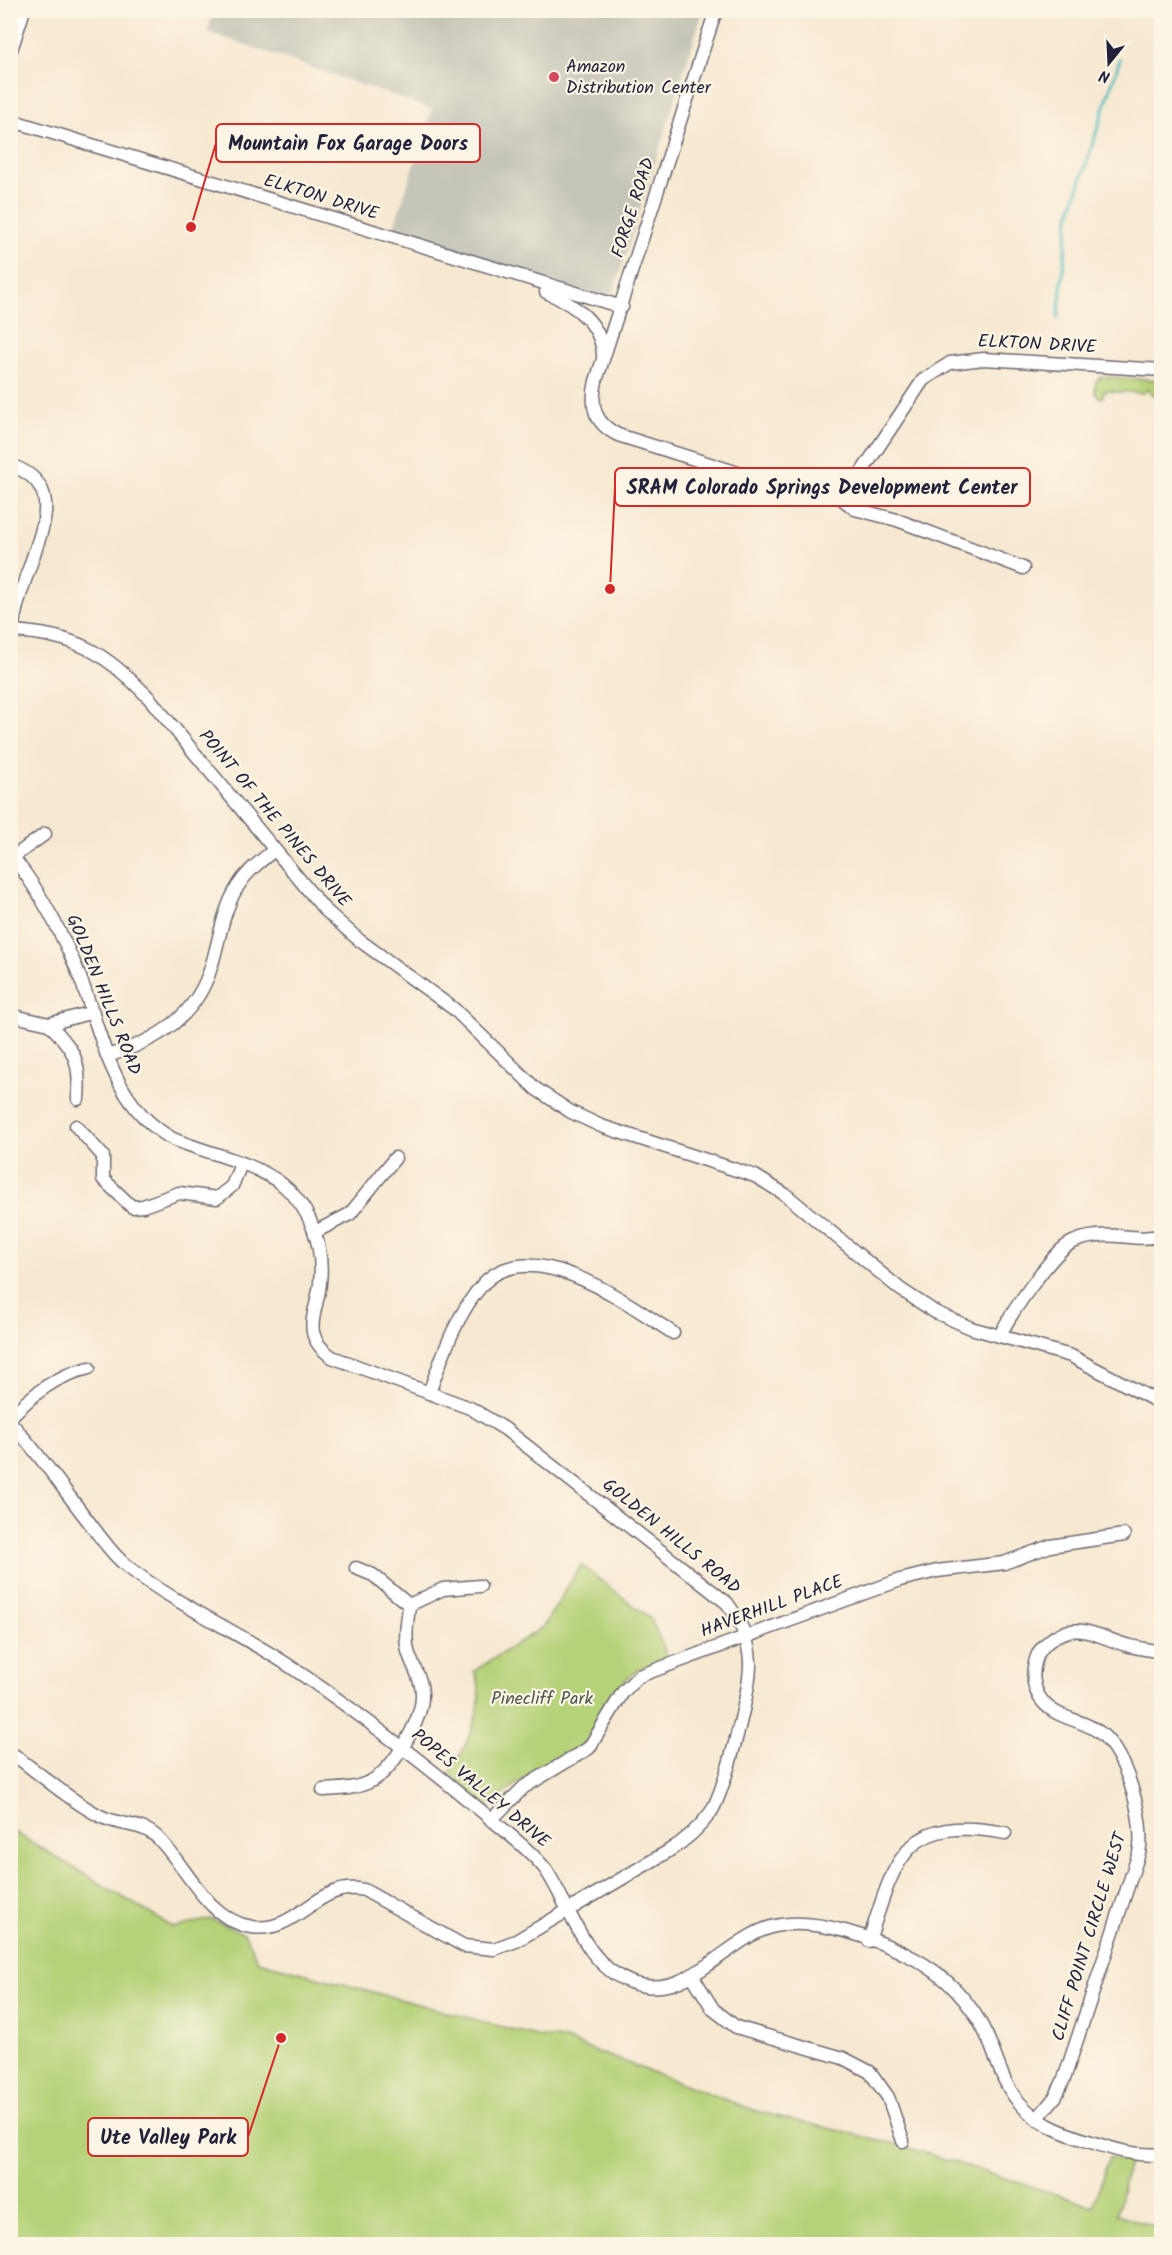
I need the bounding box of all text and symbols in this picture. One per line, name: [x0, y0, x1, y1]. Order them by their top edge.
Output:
north arrow: [1079, 33, 1139, 93]
place label: Amazon Distribution Center: [566, 53, 712, 103]
text: N: [1096, 62, 1113, 89]
marker: Amazon Distribution Center: [547, 70, 561, 84]
callout: Mountain Fox Garage Doors: [216, 124, 480, 162]
text: Mountain Fox Garage Doors: [228, 129, 469, 161]
street label: FORGE ROAD: [604, 154, 664, 262]
street label: ELKTON DRIVE: [260, 167, 383, 229]
street label: ELKTON DRIVE: [977, 327, 1098, 363]
callout: SRAM Colorado Springs Development Center: [615, 468, 1030, 506]
text: SRAM Colorado Springs Development Center: [626, 473, 1018, 505]
street label: POINT OF THE PINES DRIVE: [191, 723, 358, 915]
street label: GOLDEN HILLS ROAD: [57, 910, 149, 1080]
street label: GOLDEN HILLS ROAD: [595, 1472, 747, 1603]
street label: HAVERHILL PLACE: [697, 1568, 848, 1646]
park label: Pinecliff Park: [491, 1685, 593, 1714]
street label: POPES VALLEY DRIVE: [404, 1722, 556, 1856]
street label: CLIFF POINT CIRCLE WEST: [1044, 1828, 1136, 2045]
callout: Ute Valley Park: [88, 2118, 248, 2156]
text: Ute Valley Park: [100, 2123, 237, 2155]

